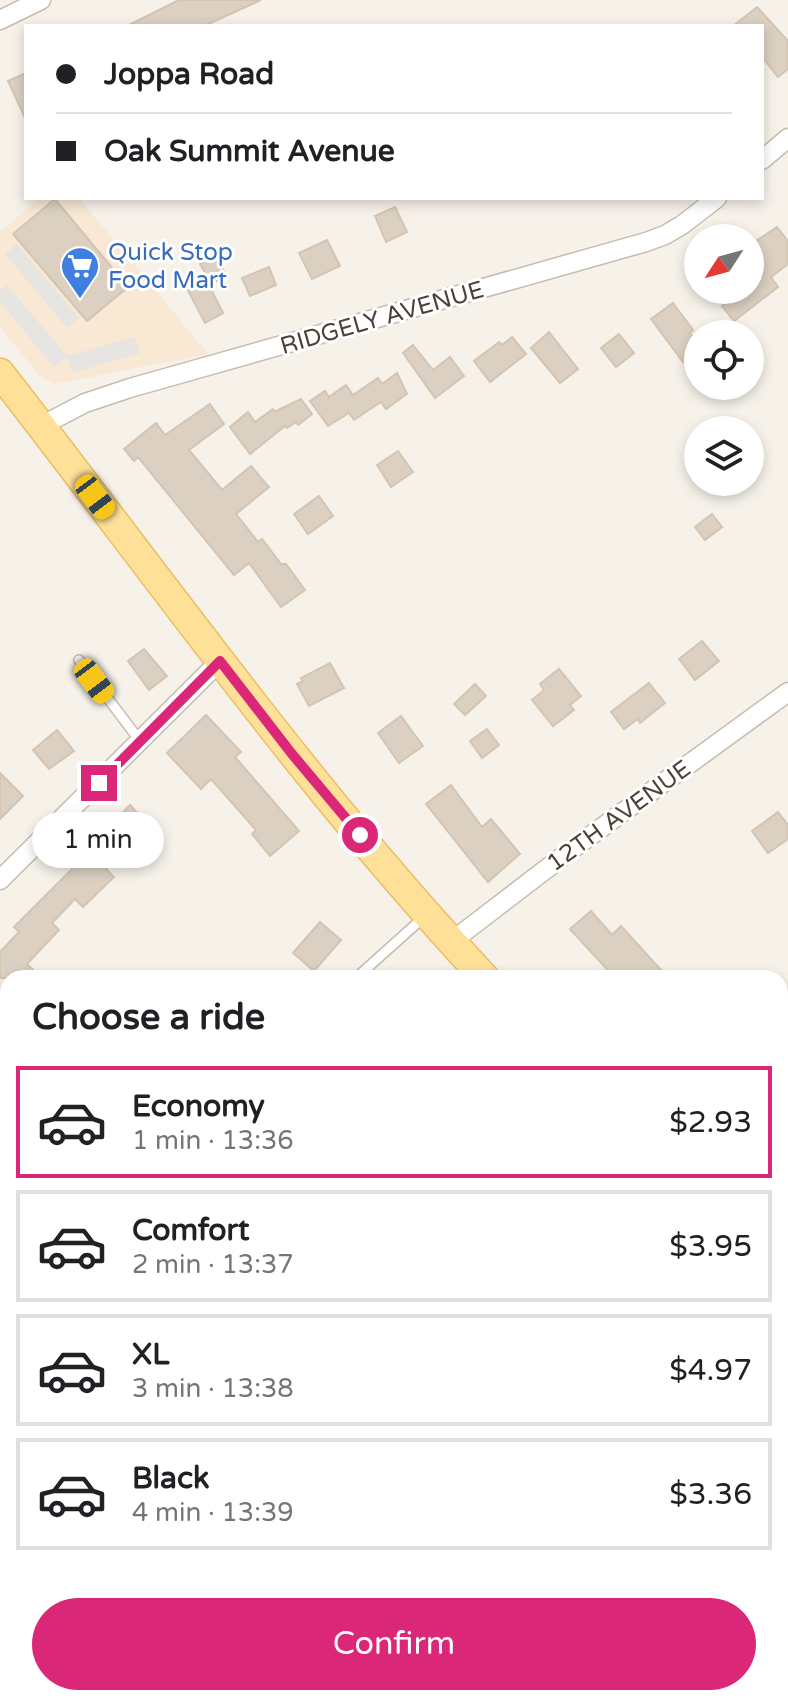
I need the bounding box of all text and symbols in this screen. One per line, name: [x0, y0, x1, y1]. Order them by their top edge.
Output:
text: Joppa Road: [104, 56, 274, 93]
text: Oak Summit Avenue: [104, 133, 395, 170]
north arrow: [684, 224, 764, 304]
map controls: [684, 224, 764, 496]
place label: Quick Stop Food Mart: [108, 238, 233, 295]
supermarket icon: Quick Stop Food Mart: [59, 245, 101, 300]
street label: RIDGELY AVENUE: [277, 275, 487, 361]
button: locate: [684, 320, 764, 400]
button: layers: [684, 416, 764, 496]
car: [71, 471, 119, 523]
car: [70, 655, 118, 707]
street label: 12TH AVENUE: [541, 754, 697, 878]
route end: [81, 765, 117, 801]
callout: 1 min: [33, 811, 165, 867]
route start: [342, 817, 378, 853]
text: 1 min: [63, 824, 133, 855]
text: Choose a ride: [32, 996, 265, 1039]
icon: car: [36, 1086, 108, 1158]
text: Economy: [132, 1088, 265, 1125]
text: $2.93: [669, 1104, 752, 1141]
text: 1 min · 13:36: [132, 1125, 294, 1156]
icon: car: [36, 1210, 108, 1282]
text: Comfort: [132, 1212, 250, 1249]
text: $3.95: [669, 1228, 752, 1265]
text: 2 min · 13:37: [132, 1249, 294, 1280]
icon: car: [36, 1334, 108, 1406]
text: XL: [132, 1336, 169, 1373]
text: $4.97: [669, 1352, 752, 1389]
text: 3 min · 13:38: [132, 1373, 294, 1404]
icon: car: [36, 1458, 108, 1530]
text: Black: [132, 1460, 209, 1497]
text: $3.36: [669, 1476, 752, 1513]
text: 4 min · 13:39: [132, 1497, 294, 1528]
button: Confirm: [32, 1598, 756, 1690]

